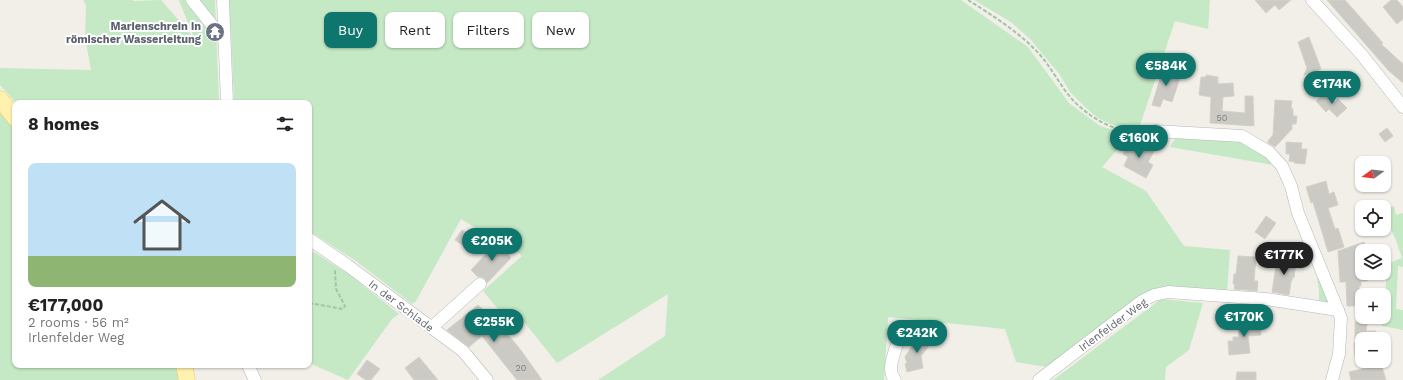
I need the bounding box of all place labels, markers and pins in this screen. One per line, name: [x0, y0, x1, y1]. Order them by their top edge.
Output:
place label: Marienschrein in römischer Wasserleitung: [66, 20, 202, 46]
temple icon: Marienschrein in römischer Wasserleitung: [204, 21, 226, 43]
pin: €584K: [1138, 53, 1194, 87]
pin: €174K: [1304, 71, 1360, 105]
pin: €160K: [1111, 125, 1167, 159]
pin: €205K: [464, 228, 520, 262]
pin: €177K: [1256, 242, 1312, 276]
pin: €170K: [1216, 304, 1272, 338]
pin: €255K: [466, 309, 522, 343]
pin: €242K: [889, 320, 945, 354]

